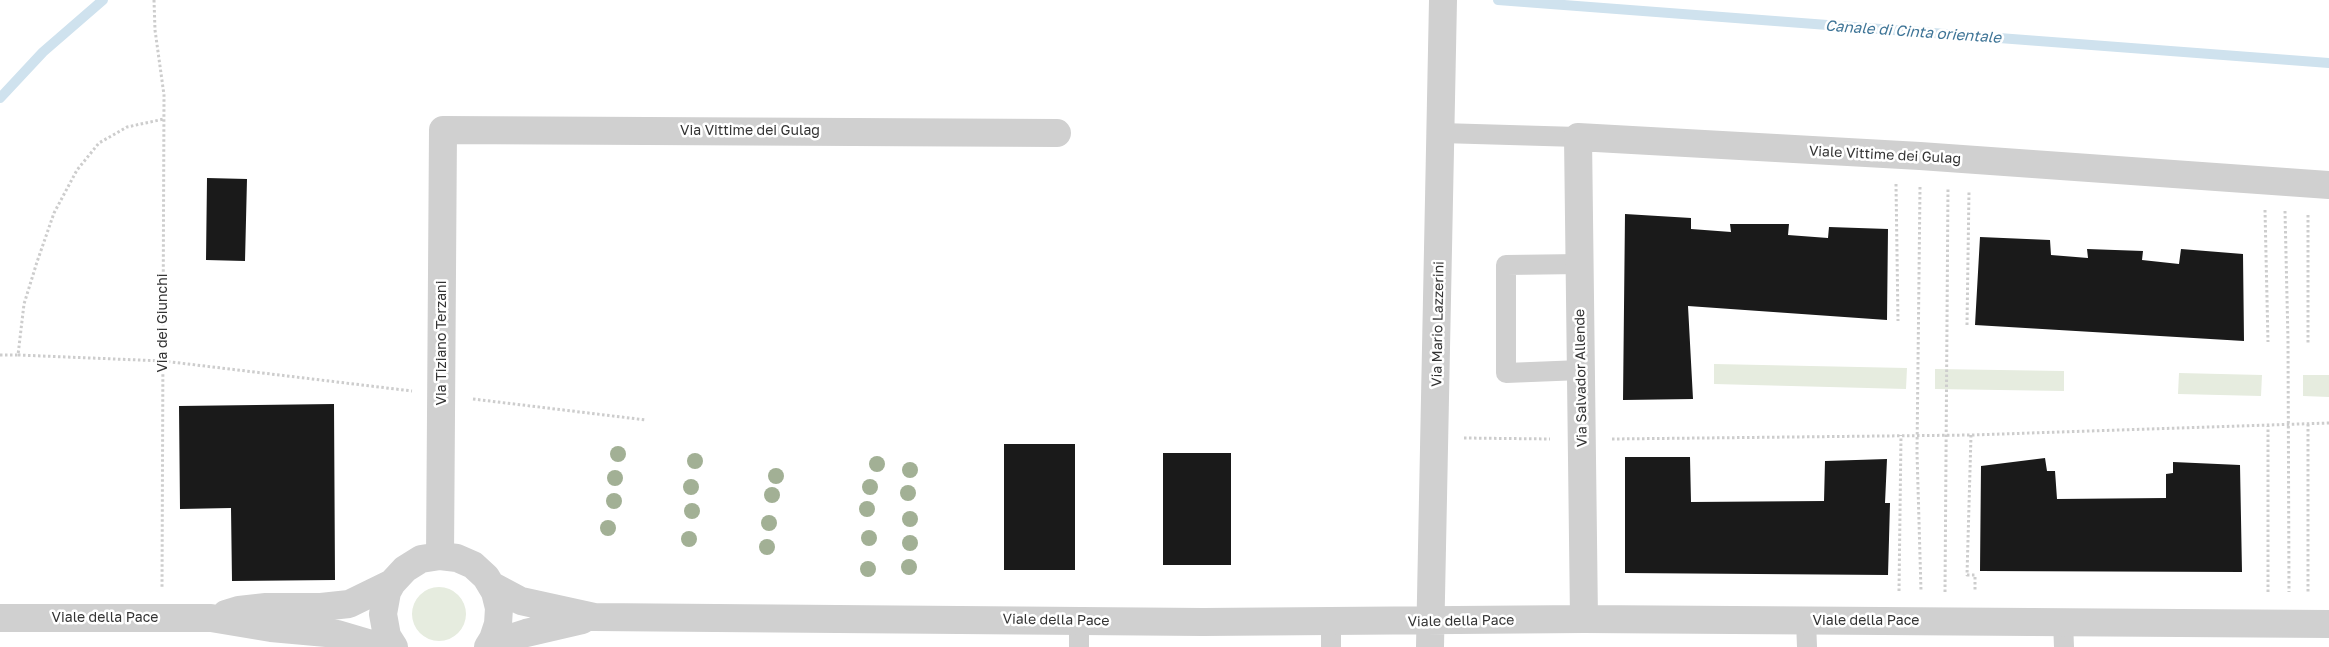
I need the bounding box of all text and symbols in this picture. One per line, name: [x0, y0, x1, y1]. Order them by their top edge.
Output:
water label: Canale di Cinta orientale: [1824, 17, 2002, 47]
street label: Via Vittime dei Gulag: [680, 123, 820, 139]
street label: Viale Vittime dei Gulag: [1809, 143, 1961, 167]
street label: Via Mario Lazzerini: [1429, 261, 1447, 387]
street label: Via dei Giunchi: [155, 273, 171, 373]
street label: Via Tiziano Terzani: [434, 281, 450, 405]
street label: Via Salvador Allende: [1571, 309, 1591, 447]
street label: Viale della Pace: [52, 610, 158, 626]
street label: Viale della Pace: [1002, 611, 1110, 629]
street label: Viale della Pace: [1407, 612, 1515, 630]
street label: Viale della Pace: [1813, 613, 1919, 629]

